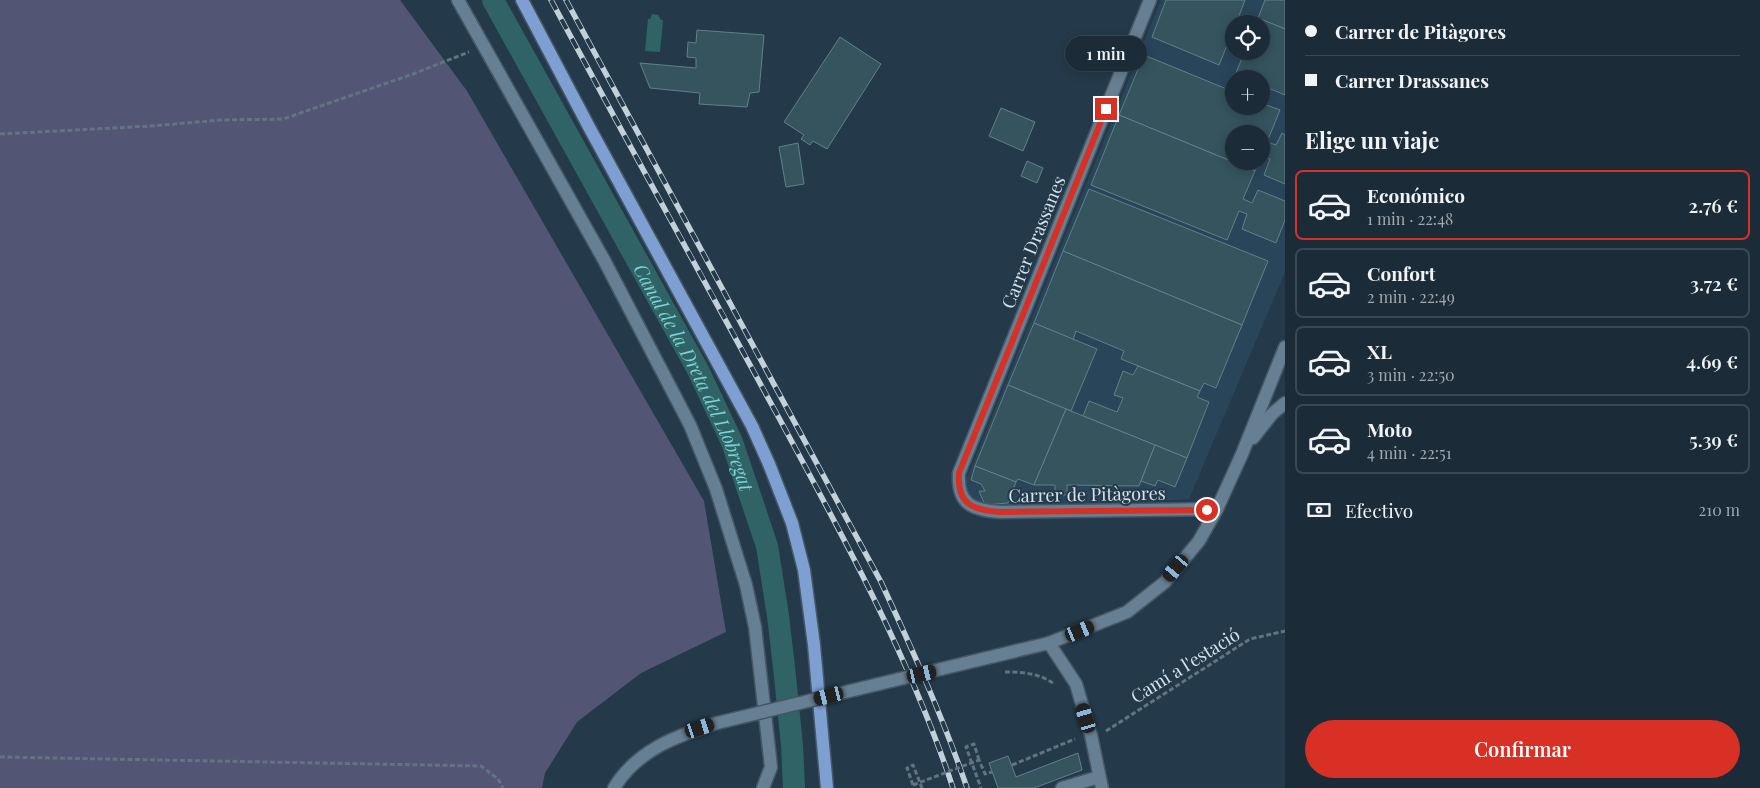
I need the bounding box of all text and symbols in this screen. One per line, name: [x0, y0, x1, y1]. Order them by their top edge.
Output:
map controls: [1225, 15, 1270, 170]
button: locate: [1225, 15, 1270, 60]
text: Carrer de Pitàgores: [1335, 18, 1506, 44]
callout: 1 min: [1065, 36, 1147, 72]
text: 1 min: [1087, 43, 1125, 64]
text: Carrer Drassanes: [1335, 67, 1489, 93]
button: +: [1225, 70, 1270, 115]
route end: [1095, 98, 1117, 120]
button: −: [1225, 125, 1270, 170]
text: Elige un viaje: [1305, 125, 1439, 155]
street label: Carrer Drassanes: [995, 172, 1071, 312]
text: Económico: [1367, 182, 1465, 208]
icon: car: [1307, 183, 1352, 228]
text: 2.76 €: [1688, 192, 1738, 218]
text: 1 min · 22:48: [1367, 208, 1453, 229]
water label: Canal de la Dreta del Llobregat: [628, 258, 761, 496]
text: Confort: [1367, 260, 1435, 286]
icon: car: [1307, 261, 1352, 306]
text: 3.72 €: [1690, 270, 1738, 296]
text: 2 min · 22:49: [1367, 286, 1455, 307]
text: XL: [1367, 338, 1392, 364]
icon: car: [1307, 339, 1352, 384]
text: 4.69 €: [1686, 348, 1738, 374]
text: 3 min · 22:50: [1367, 364, 1455, 385]
text: Moto: [1367, 416, 1412, 442]
icon: car: [1307, 417, 1352, 462]
text: 5.39 €: [1689, 426, 1738, 452]
text: 4 min · 22:51: [1367, 442, 1452, 463]
street label: Carrer de Pitàgores: [1008, 481, 1166, 507]
icon: cash: [1305, 496, 1333, 524]
text: Efectivo: [1345, 497, 1413, 523]
route start: [1196, 499, 1218, 521]
text: 210 m: [1699, 499, 1740, 520]
car: [1160, 552, 1191, 584]
car: [1063, 618, 1096, 644]
street label: Camí a l'estació: [1126, 622, 1244, 708]
car: [905, 663, 938, 685]
car: [812, 685, 845, 707]
car: [1074, 701, 1097, 735]
car: [683, 716, 716, 740]
button: Confirmar: [1305, 720, 1740, 778]

